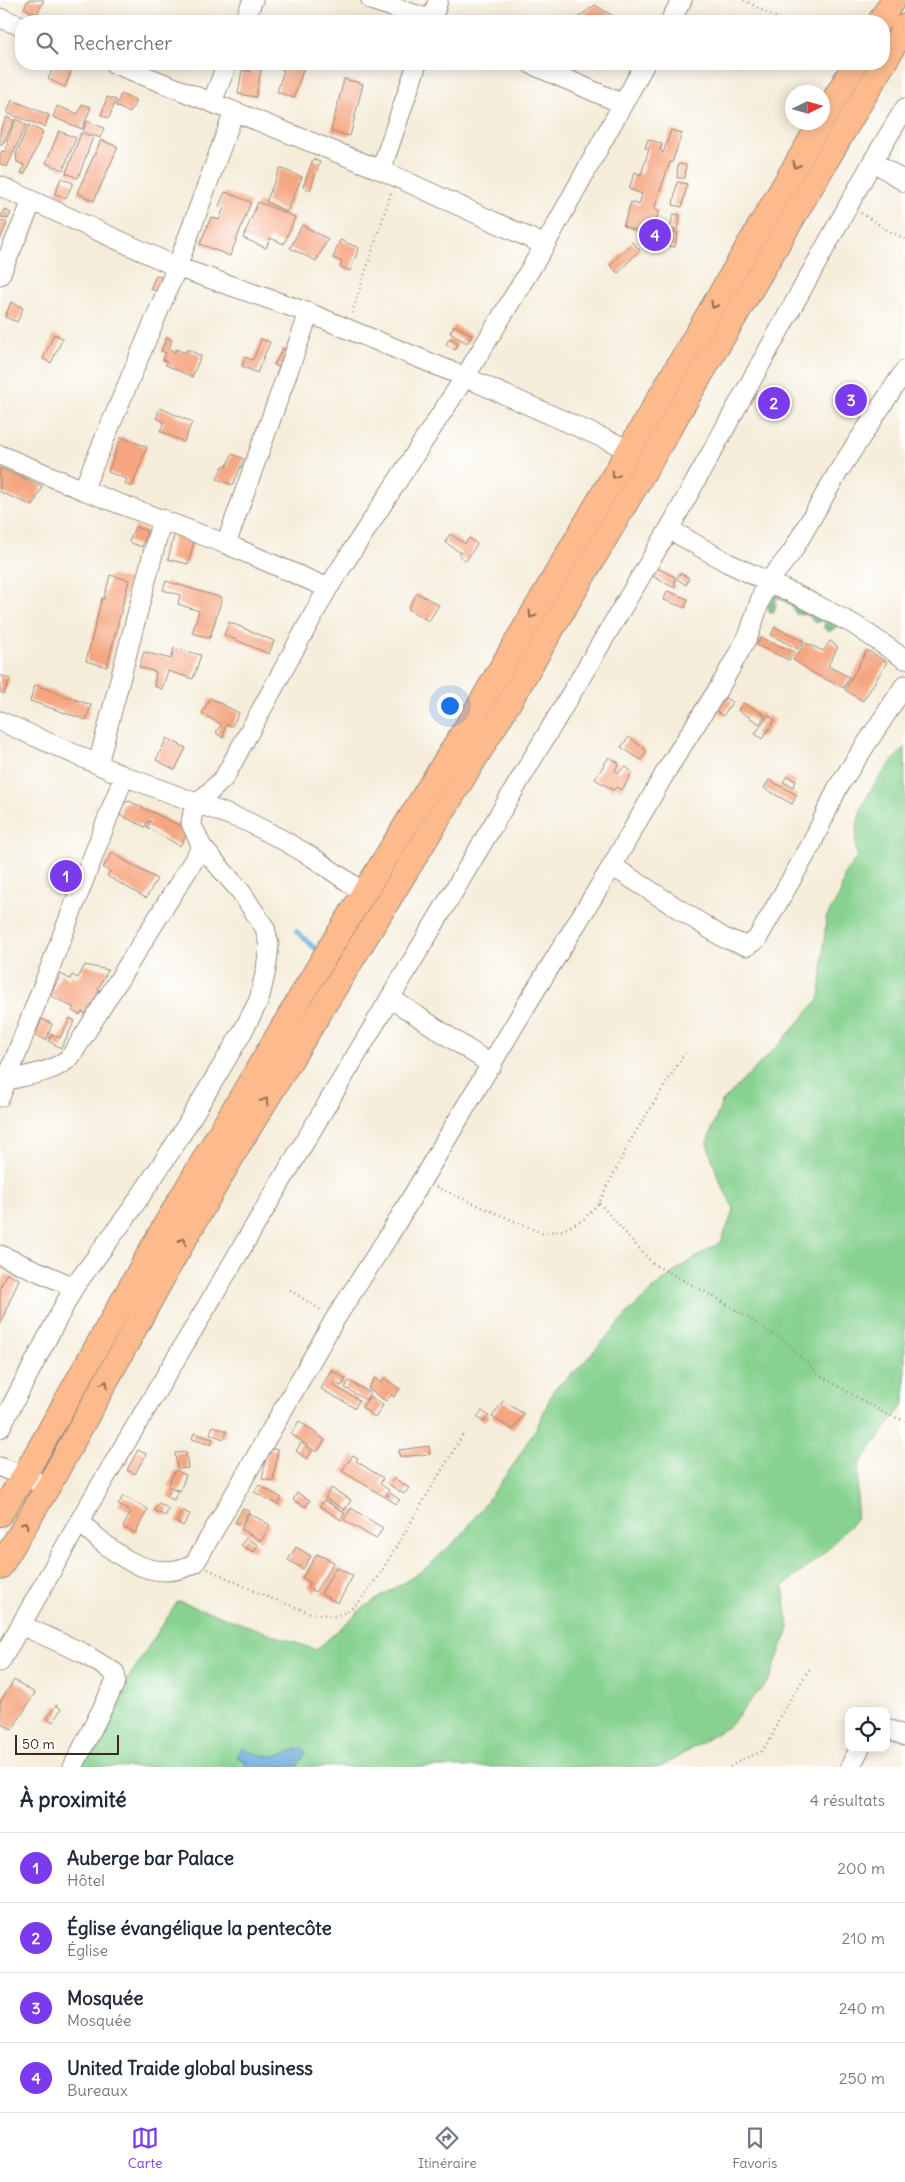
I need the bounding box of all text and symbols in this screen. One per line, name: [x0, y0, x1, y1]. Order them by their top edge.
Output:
search box: [15, 15, 890, 70]
icon: search: [33, 29, 61, 57]
text: Rechercher: [73, 31, 172, 55]
north arrow: [785, 85, 830, 130]
one-way arrow: [793, 159, 803, 168]
pin: 4: [639, 216, 671, 254]
one-way arrow: [711, 300, 721, 309]
pin: 3: [835, 381, 867, 419]
pin: 2: [758, 384, 790, 422]
one-way arrow: [611, 470, 621, 479]
one-way arrow: [528, 610, 538, 619]
your location: [437, 693, 463, 719]
pin: 1: [50, 857, 82, 895]
one-way arrow: [259, 1098, 269, 1107]
one-way arrow: [177, 1238, 187, 1247]
one-way arrow: [98, 1380, 108, 1389]
one-way arrow: [19, 1522, 29, 1531]
map controls: [845, 1707, 890, 1752]
button: locate: [845, 1707, 890, 1752]
scale bar: [15, 1732, 119, 1755]
text: 50 m: [22, 1735, 55, 1753]
text: À proximité: [20, 1786, 127, 1813]
text: 4 résultats: [810, 1790, 885, 1810]
text: Auberge bar Palace: [67, 1846, 234, 1870]
text: 1: [33, 1858, 39, 1878]
text: 200 m: [837, 1858, 885, 1878]
text: Hôtel: [67, 1870, 105, 1890]
text: Église évangélique la pentecôte: [67, 1916, 332, 1940]
text: 2: [32, 1928, 40, 1948]
text: 210 m: [842, 1928, 885, 1948]
text: Église: [67, 1940, 108, 1960]
text: Mosquée: [67, 1986, 144, 2010]
text: 3: [31, 1998, 41, 2018]
text: 240 m: [839, 1998, 885, 2018]
text: Mosquée: [67, 2010, 131, 2030]
text: United Traide global business: [67, 2056, 313, 2080]
text: 4: [31, 2068, 41, 2088]
text: 250 m: [839, 2068, 885, 2088]
text: Bureaux: [67, 2080, 128, 2100]
tab: Carte: [128, 2124, 163, 2172]
tab: Itinéraire: [418, 2124, 477, 2172]
tab: Favoris: [732, 2124, 777, 2172]

